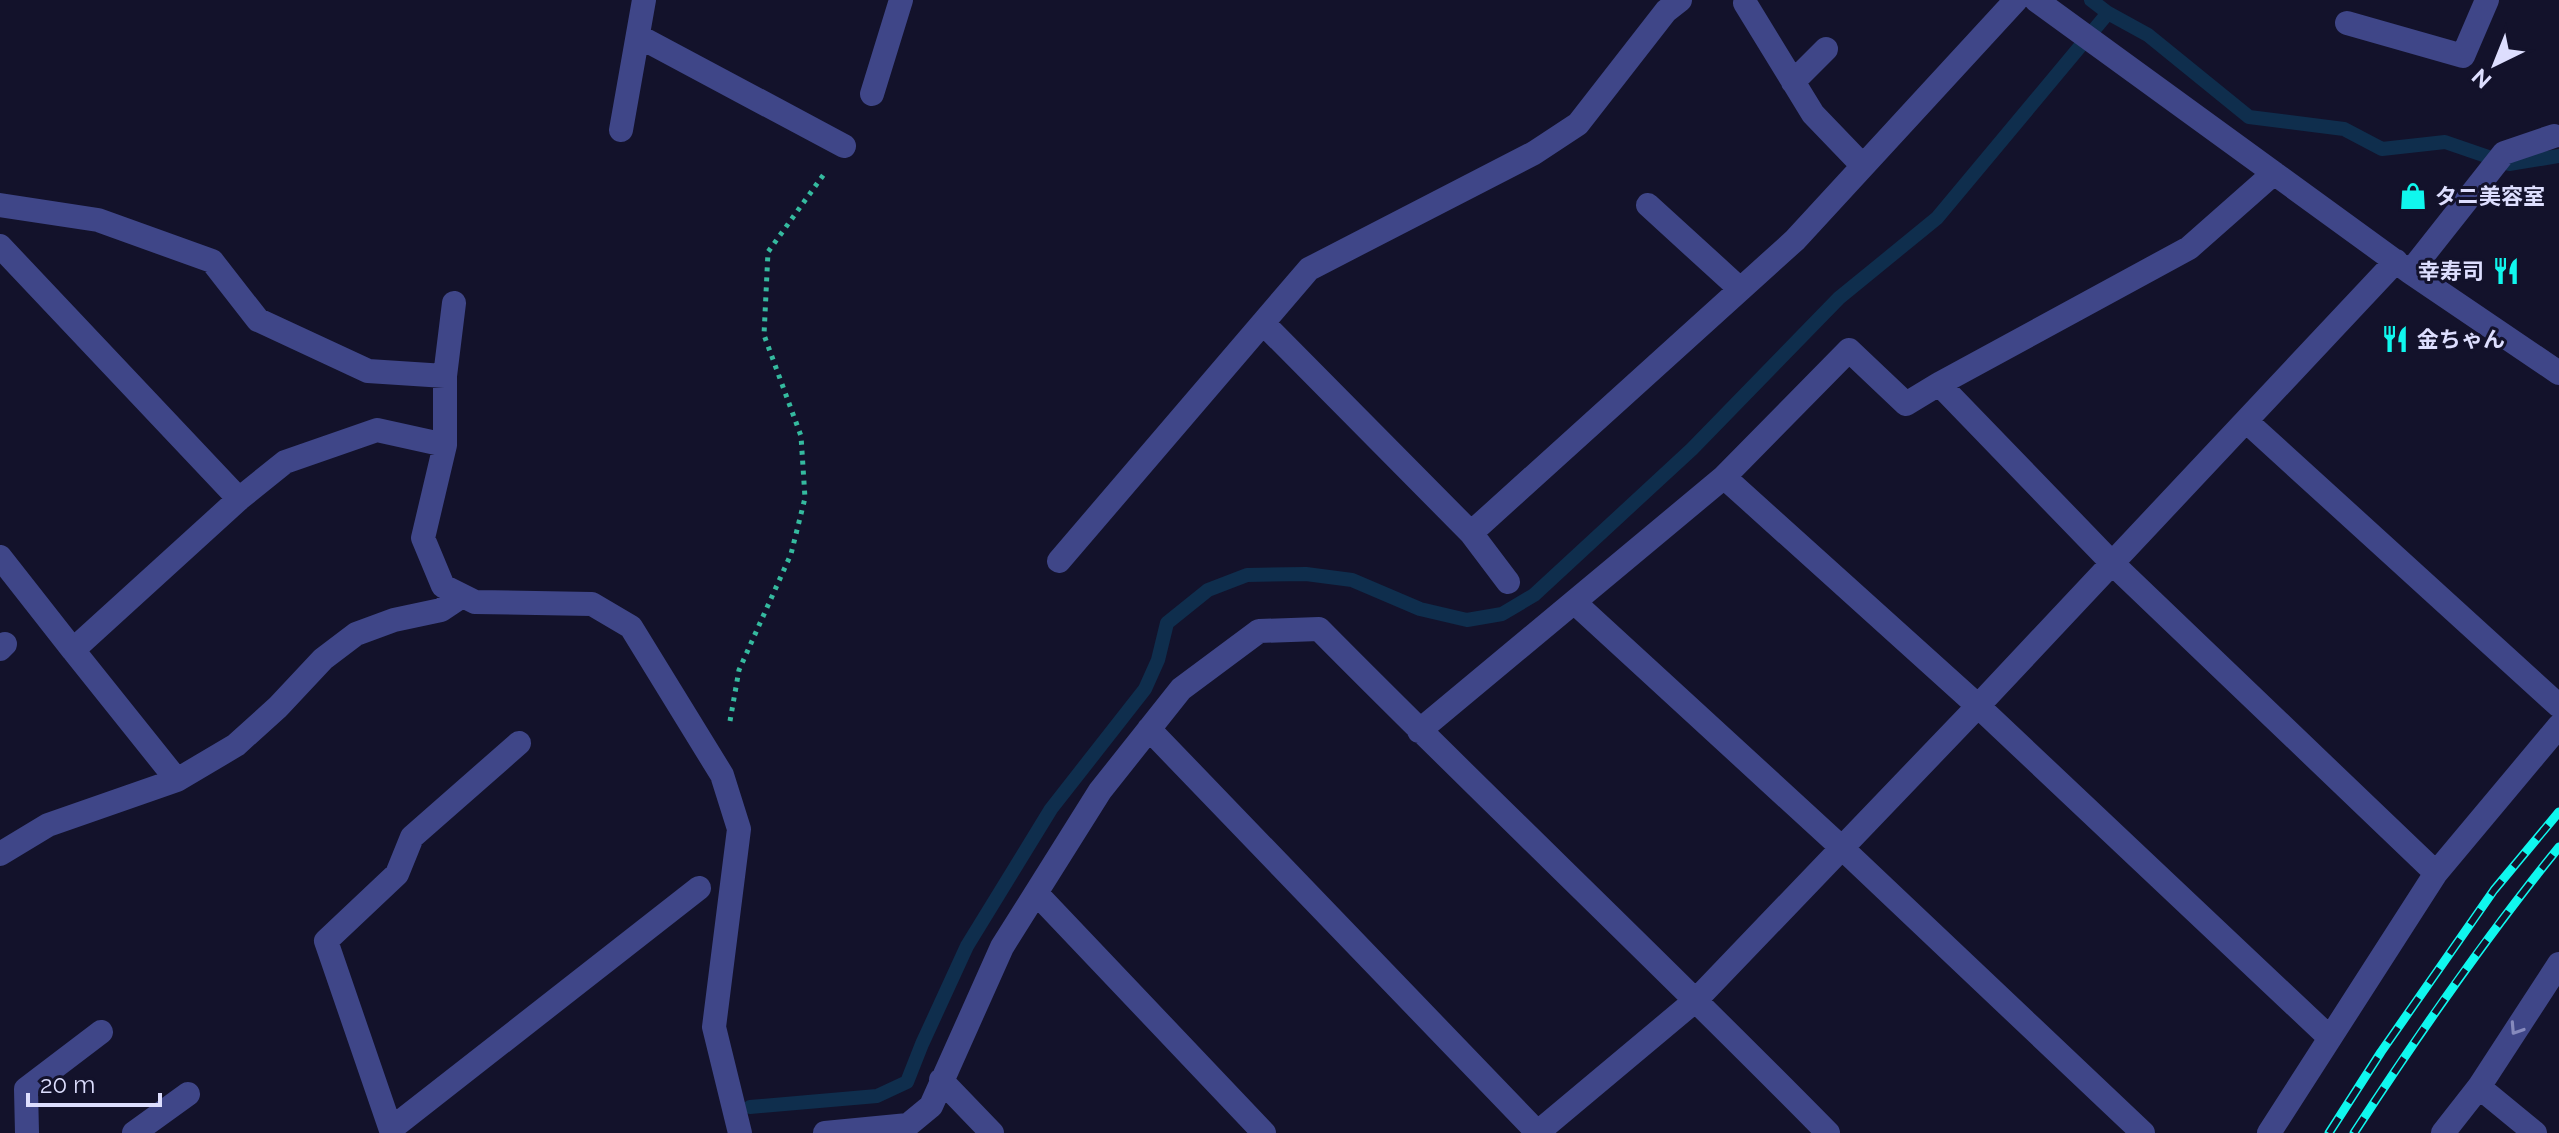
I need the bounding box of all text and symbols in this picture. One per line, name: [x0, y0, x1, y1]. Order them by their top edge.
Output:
north arrow: [2455, 24, 2535, 104]
text: N: [2466, 63, 2496, 94]
shop icon: タニ美容室: [2398, 181, 2428, 211]
place label: タニ美容室: [2435, 183, 2545, 209]
restaurant icon: 幸寿司: [2491, 256, 2521, 286]
place label: 幸寿司: [2418, 258, 2484, 284]
restaurant icon: 金ちゃん: [2380, 324, 2410, 354]
place label: 金ちゃん: [2417, 326, 2505, 352]
one-way arrow: [2511, 1020, 2526, 1035]
scale bar: [28, 1057, 160, 1107]
text: 20 m: [40, 1070, 95, 1099]

